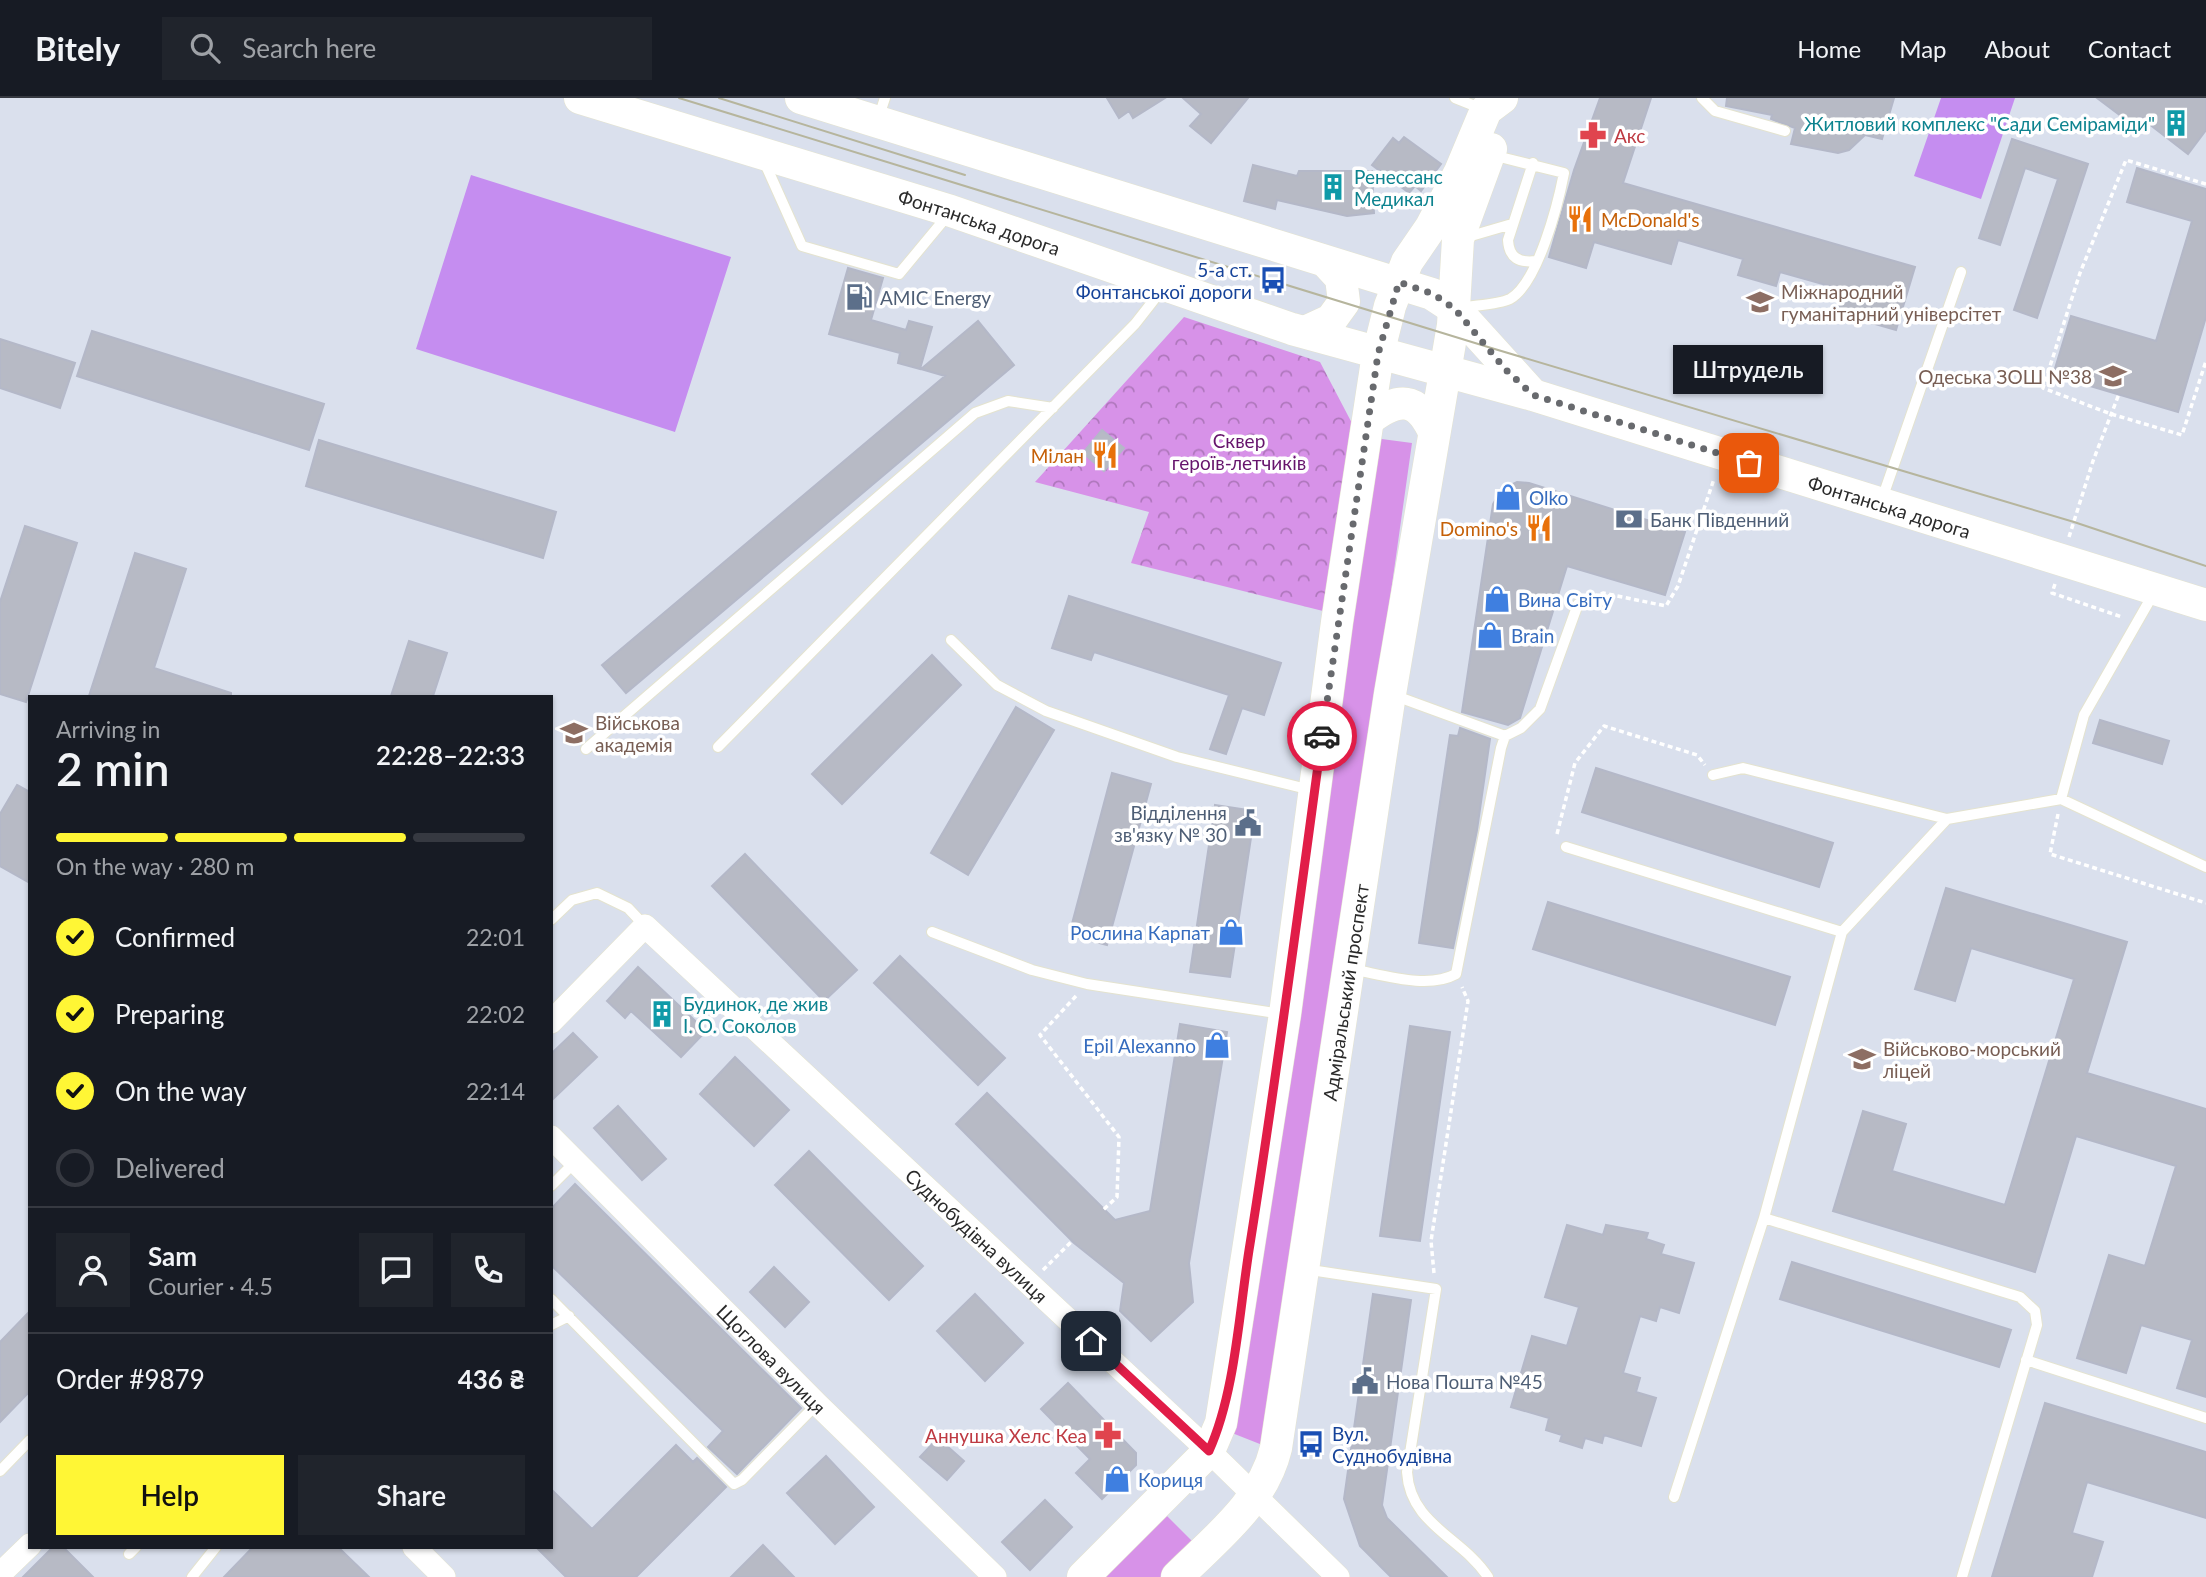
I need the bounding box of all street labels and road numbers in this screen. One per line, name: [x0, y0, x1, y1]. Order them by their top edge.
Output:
street label: Фонтанська дорога: [896, 184, 1063, 259]
street label: Фонтанська дорога: [1805, 470, 1974, 542]
street label: Адміральський проспект: [1317, 882, 1373, 1102]
street label: Суднобудівна вулиця: [901, 1163, 1053, 1307]
street label: Щоглова вулиця: [713, 1299, 831, 1418]

